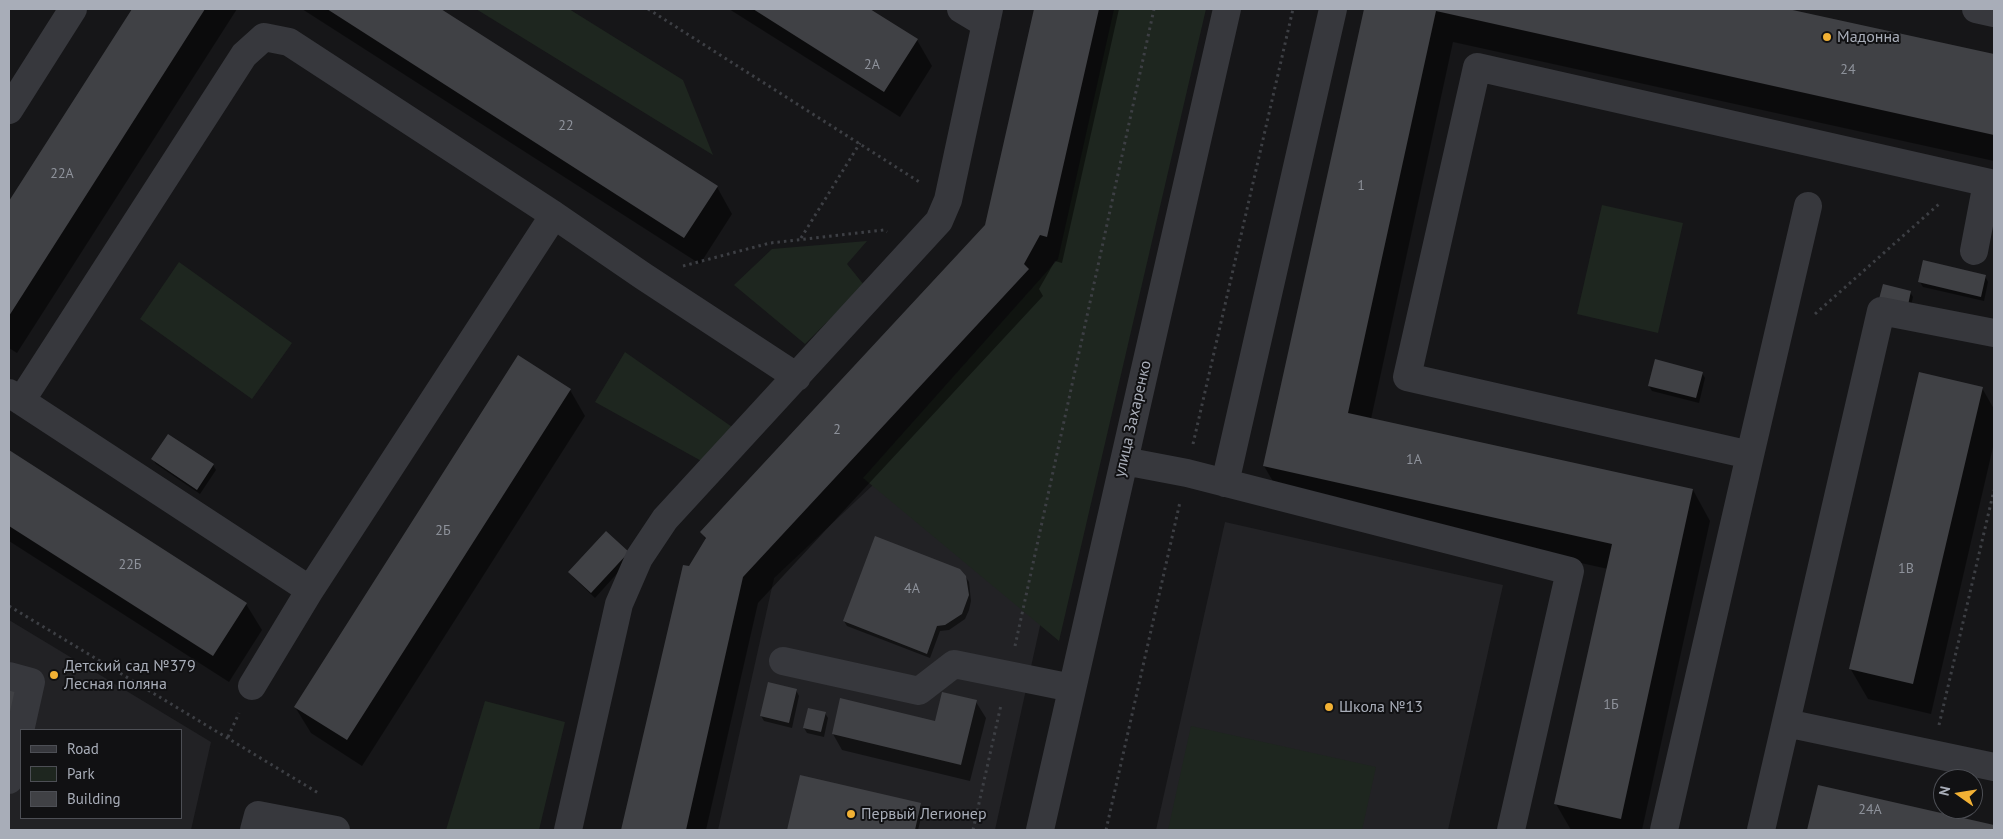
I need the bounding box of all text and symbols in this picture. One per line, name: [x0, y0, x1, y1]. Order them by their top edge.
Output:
place label: Мадонна: [1837, 27, 1900, 47]
marker: Мадонна: [1821, 31, 1833, 43]
house number: 2А: [864, 57, 880, 73]
house number: 24: [1840, 62, 1856, 78]
house number: 22: [558, 118, 574, 134]
house number: 22А: [50, 166, 74, 182]
house number: 1: [1357, 178, 1365, 194]
street label: улица Захаренко: [1110, 359, 1156, 479]
house number: 2: [833, 422, 841, 438]
house number: 1А: [1406, 452, 1422, 468]
house number: 2Б: [435, 523, 451, 539]
house number: 22Б: [119, 557, 141, 573]
house number: 1В: [1898, 561, 1914, 577]
house number: 4А: [904, 581, 920, 597]
place label: Детский сад №379 Лесная поляна: [64, 656, 196, 694]
marker: Детский сад №379 Лесная поляна: [48, 669, 60, 681]
place label: Школа №13: [1339, 697, 1423, 717]
house number: 1Б: [1603, 697, 1619, 713]
marker: Школа №13: [1323, 701, 1335, 713]
legend: [20, 729, 182, 819]
text: Road: [67, 739, 99, 758]
text: Park: [67, 764, 95, 783]
north arrow: [1933, 769, 1983, 819]
text: N: [1935, 784, 1954, 797]
text: Building: [67, 789, 121, 808]
house number: 24А: [1858, 802, 1882, 818]
place label: Первый Легионер: [861, 804, 987, 824]
marker: Первый Легионер: [845, 808, 857, 820]

